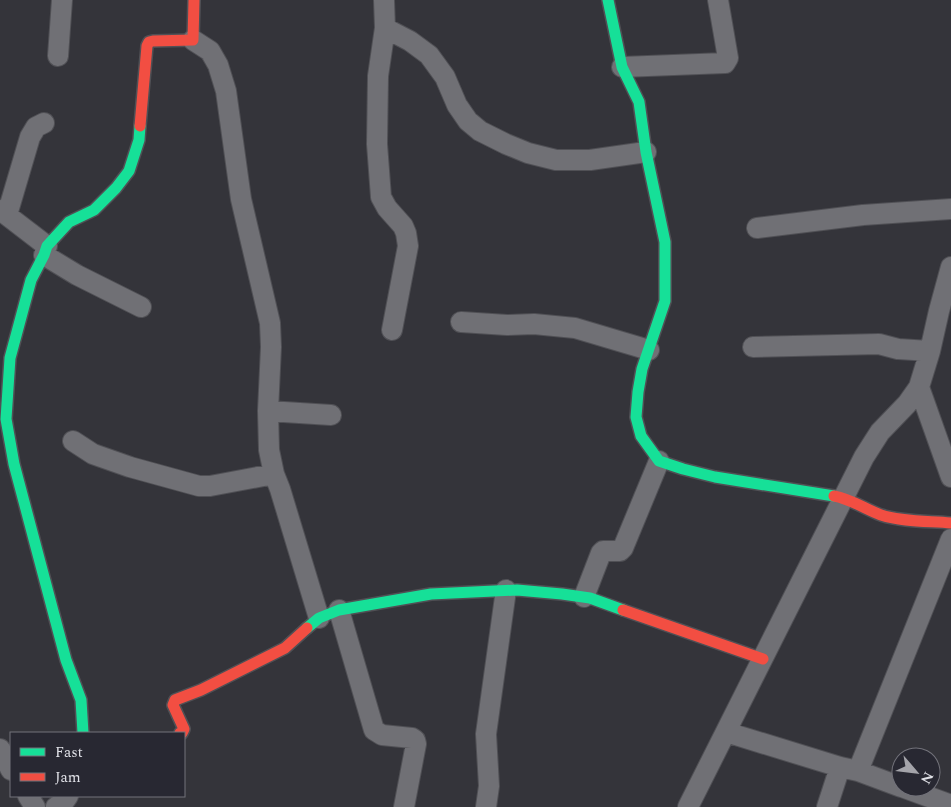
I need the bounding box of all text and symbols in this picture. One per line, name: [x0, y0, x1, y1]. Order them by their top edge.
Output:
legend: [10, 732, 185, 797]
text: Fast: [55, 741, 83, 764]
north arrow: [891, 747, 941, 797]
text: Jam: [55, 766, 81, 789]
text: N: [915, 768, 939, 788]

